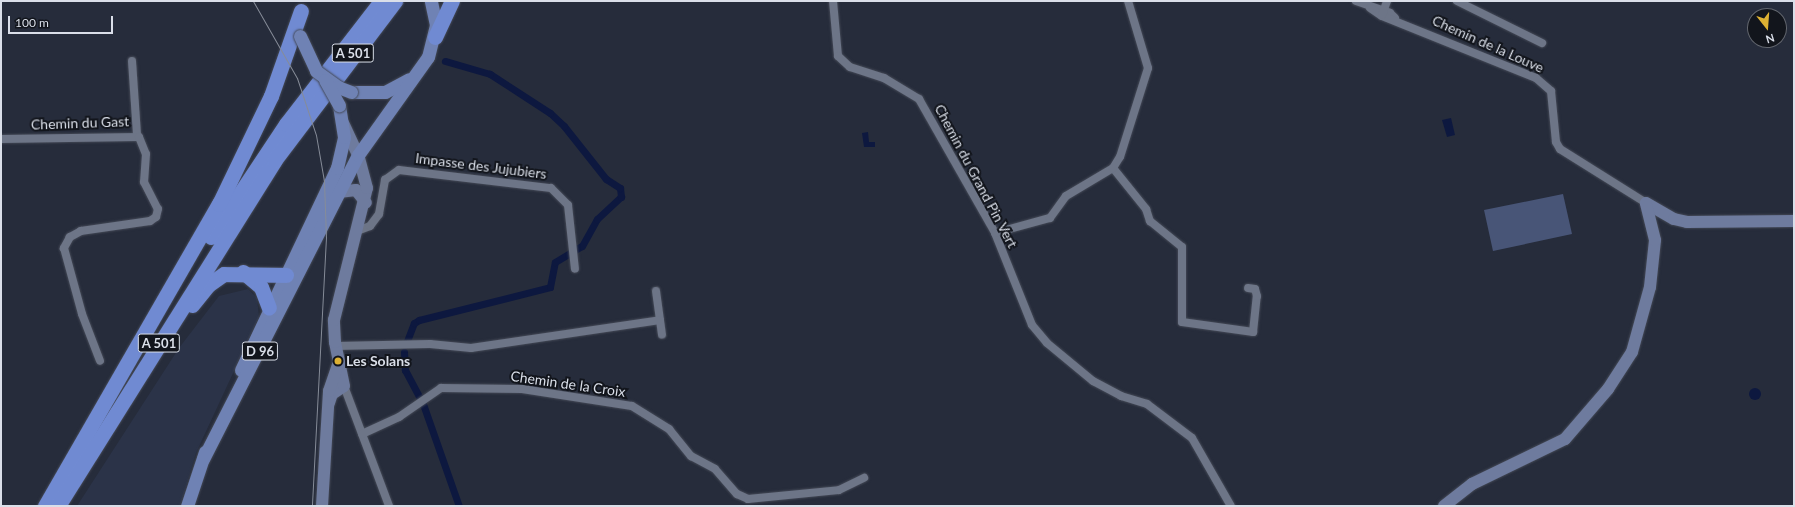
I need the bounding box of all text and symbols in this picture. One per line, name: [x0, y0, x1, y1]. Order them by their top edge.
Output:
scale bar: [10, 8, 115, 34]
north arrow: [1747, 8, 1787, 48]
street label: Chemin de la Louve: [1430, 12, 1546, 76]
text: 100 m: [15, 15, 49, 30]
text: N: [1764, 32, 1776, 46]
road number: A 501: [331, 42, 375, 64]
street label: Chemin du Grand Pin Vert: [931, 101, 1021, 251]
street label: Chemin du Gast: [31, 113, 129, 133]
street label: Impasse des Jujubiers: [414, 150, 548, 182]
road number: A 501: [137, 332, 181, 354]
road number: D 96: [241, 340, 279, 362]
place label: Les Solans: [346, 353, 410, 369]
marker: Les Solans: [333, 356, 343, 366]
street label: Chemin de la Croix: [509, 368, 627, 400]

